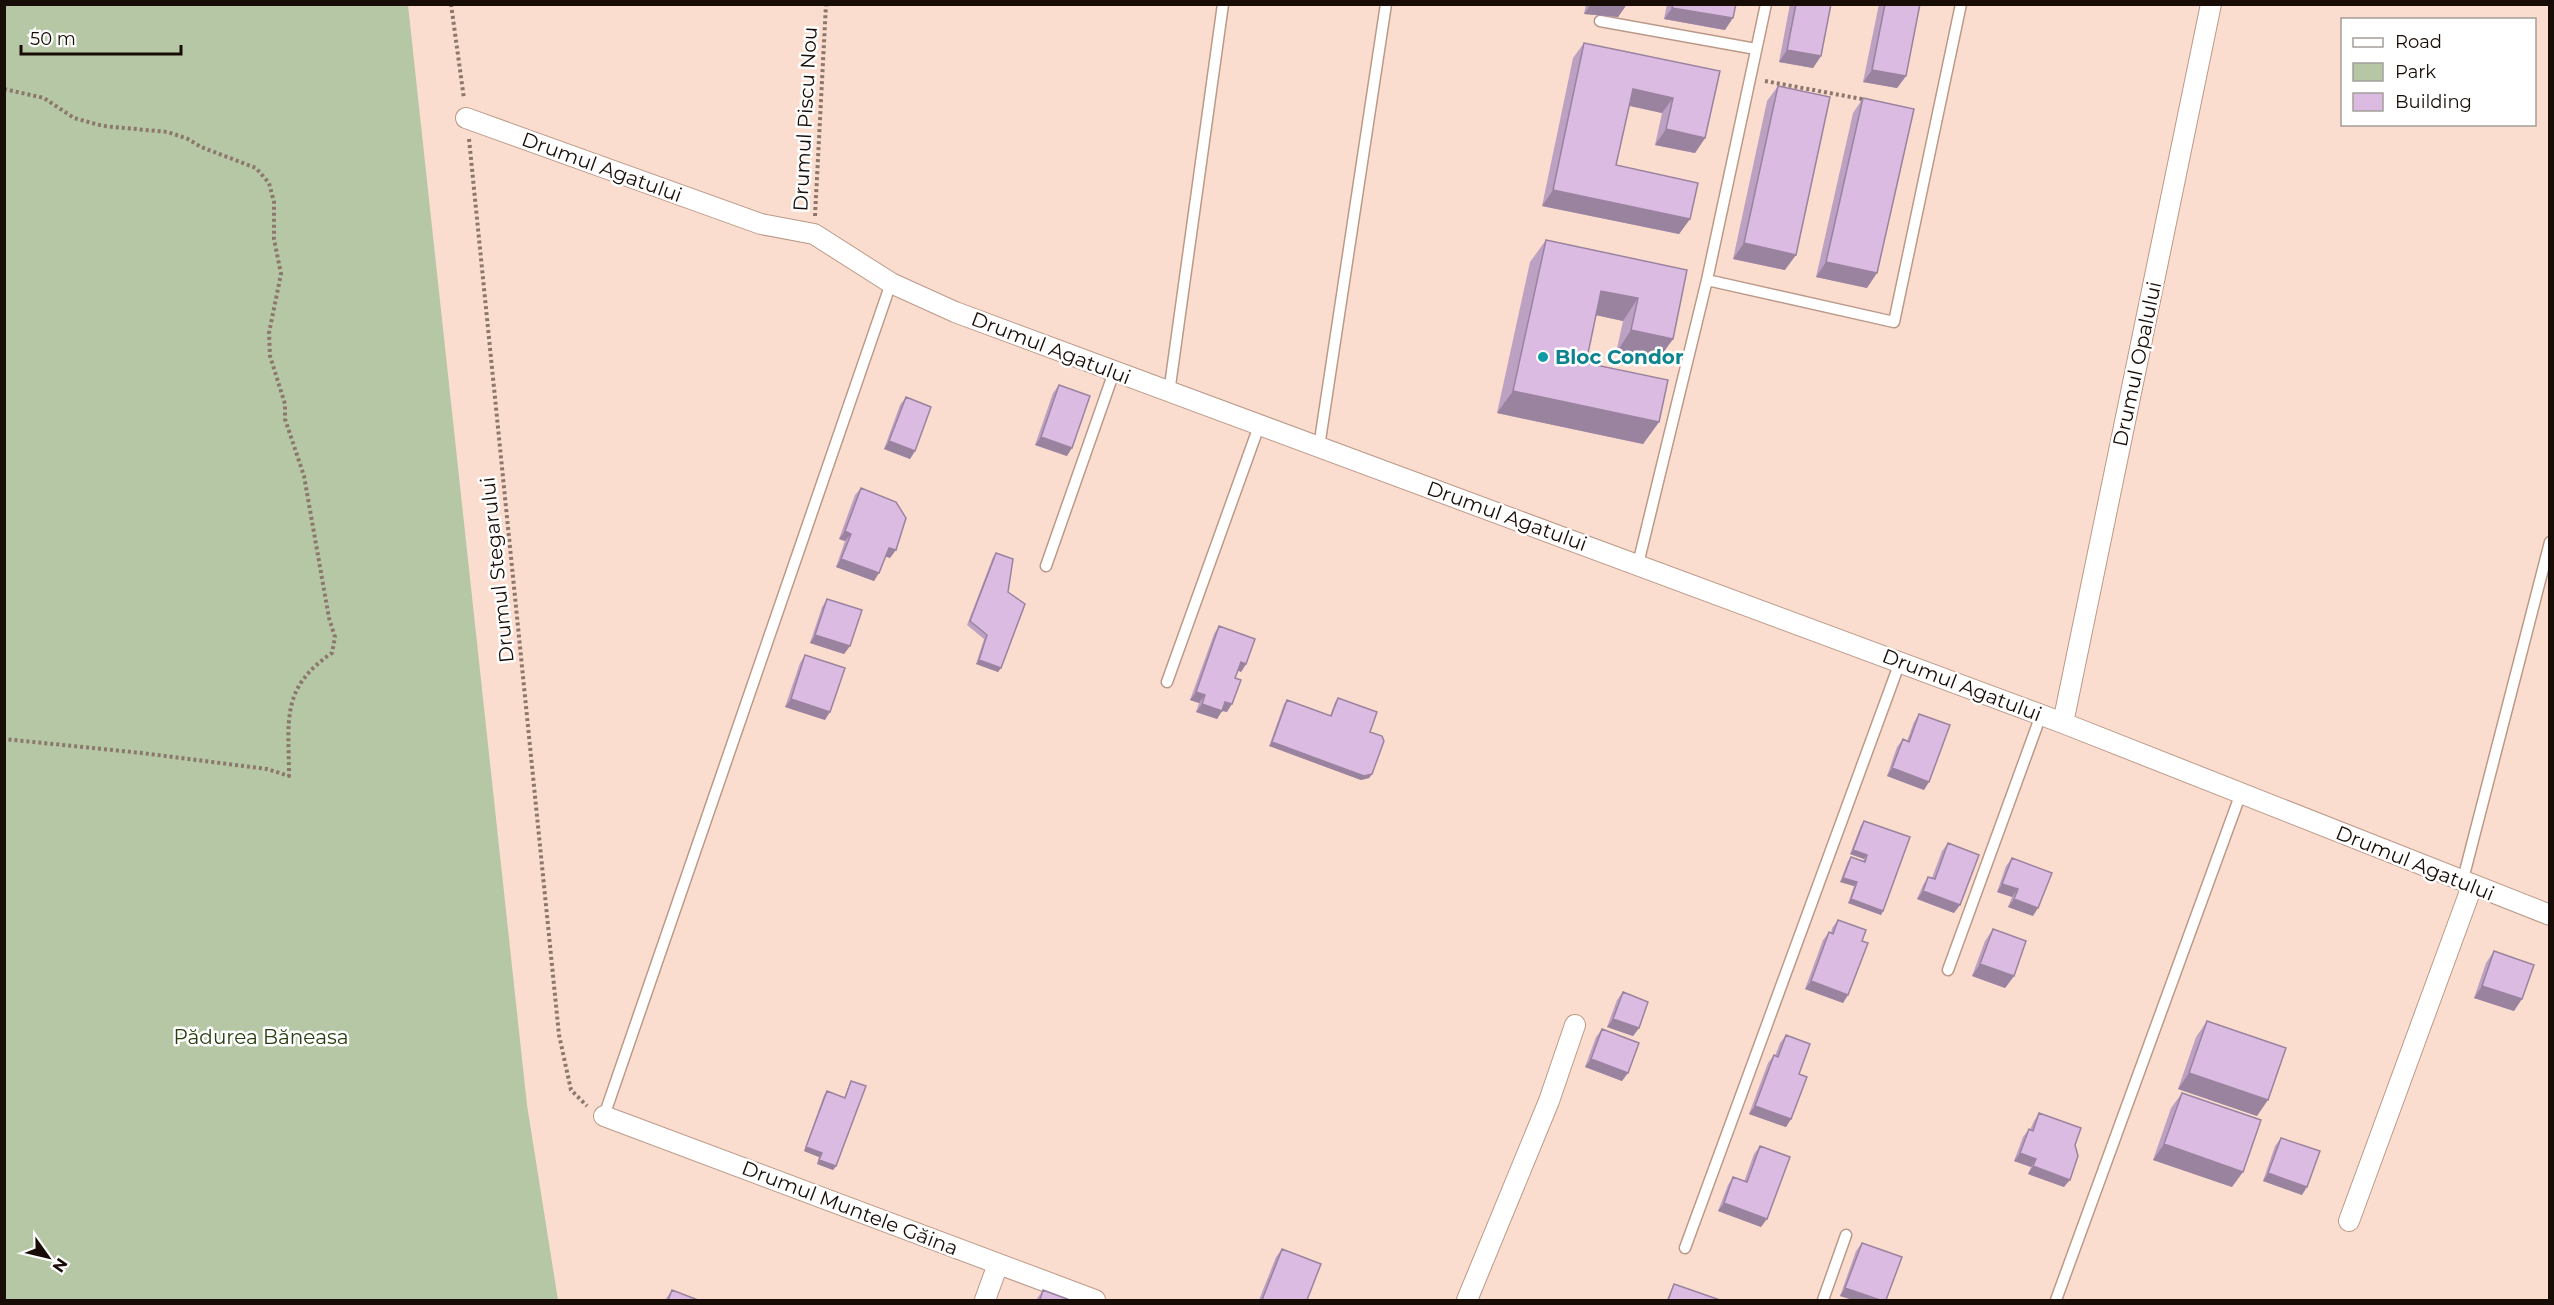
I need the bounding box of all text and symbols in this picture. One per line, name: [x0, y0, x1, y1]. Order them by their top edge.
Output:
scale bar: [21, 18, 182, 56]
legend: [2341, 18, 2536, 126]
street label: Drumul Piscu Nou: [788, 26, 822, 212]
text: 50 m: [30, 28, 76, 50]
text: Road: [2395, 31, 2442, 53]
text: Park: [2395, 61, 2436, 83]
text: Building: [2395, 91, 2472, 113]
street label: Drumul Agatului: [519, 127, 685, 207]
street label: Drumul Opalului: [2108, 279, 2166, 449]
street label: Drumul Agatului: [968, 307, 1134, 389]
place label: Bloc Condor: [1555, 345, 1684, 369]
marker: Bloc Condor: [1536, 350, 1550, 364]
street label: Drumul Stegarului: [475, 476, 519, 664]
street label: Drumul Agatului: [1424, 476, 1590, 556]
street label: Drumul Agatului: [1879, 644, 2045, 726]
street label: Drumul Agatului: [2332, 820, 2498, 906]
park label: Pădurea Băneasa: [174, 1025, 349, 1049]
street label: Drumul Muntele Găina: [738, 1156, 962, 1260]
north arrow: [18, 1227, 78, 1287]
text: N: [49, 1254, 72, 1276]

